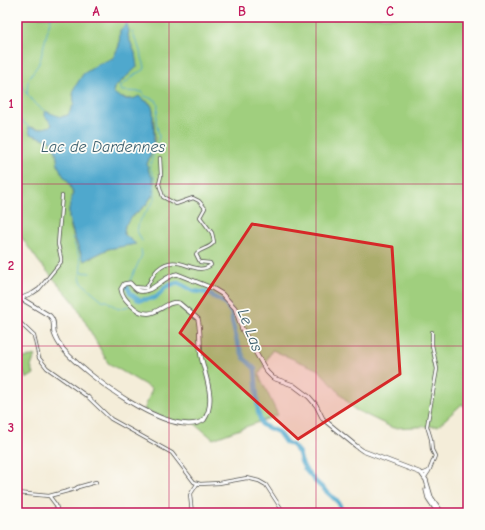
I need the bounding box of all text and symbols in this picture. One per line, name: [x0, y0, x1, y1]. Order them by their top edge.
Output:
text: A: [92, 4, 100, 19]
text: B: [238, 4, 246, 19]
text: C: [386, 4, 394, 19]
text: 1: [8, 96, 14, 111]
water label: Lac de Dardennes: [41, 138, 165, 156]
text: 2: [8, 258, 14, 273]
water label: Le Las: [234, 306, 266, 354]
text: 3: [8, 420, 14, 435]

